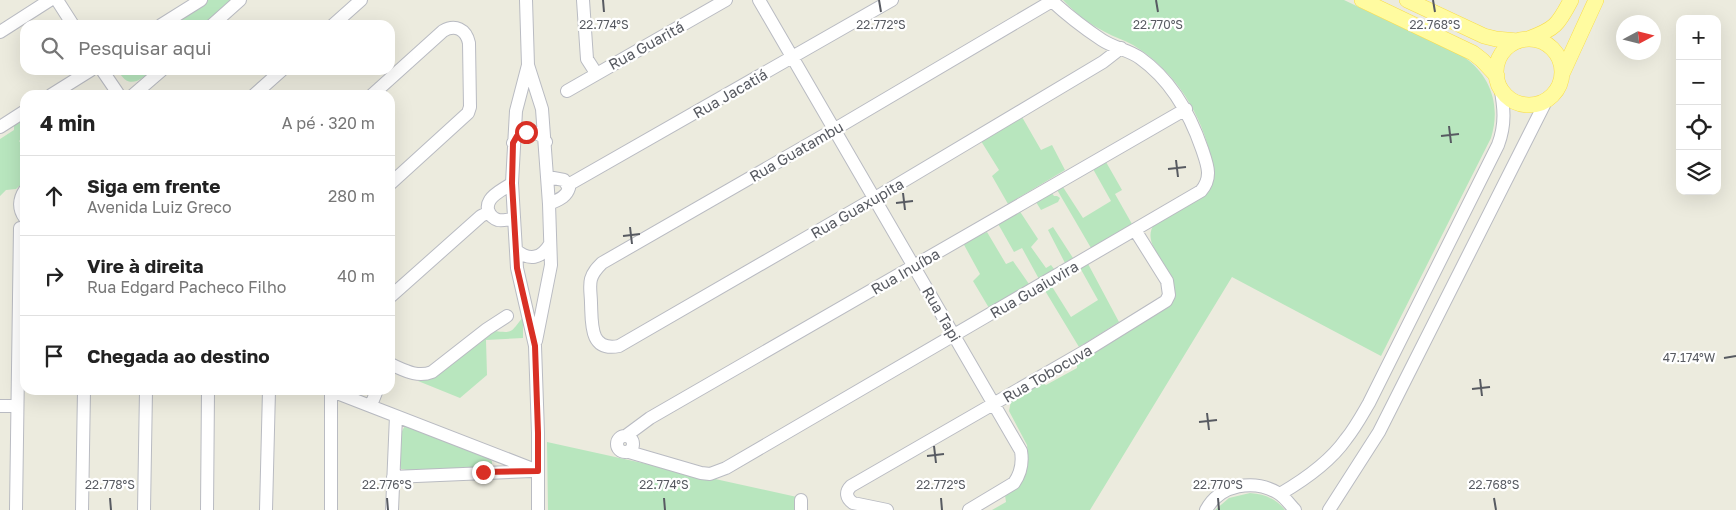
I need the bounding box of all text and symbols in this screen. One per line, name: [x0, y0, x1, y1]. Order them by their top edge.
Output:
north arrow: [1616, 15, 1661, 60]
map controls: [1676, 15, 1721, 195]
button: +: [1676, 15, 1721, 60]
text: 22.774°S: [579, 17, 629, 32]
street label: Rua Guaritá: [605, 17, 687, 73]
text: 22.772°S: [856, 17, 906, 32]
text: 22.770°S: [1133, 17, 1183, 32]
text: 22.768°S: [1410, 17, 1461, 32]
search box: [20, 20, 395, 75]
icon: search: [38, 34, 66, 62]
text: Pesquisar aqui: [78, 36, 212, 59]
button: −: [1676, 60, 1721, 105]
street label: Rua Jacatiá: [690, 64, 770, 122]
button: locate: [1676, 105, 1721, 150]
text: 4 min: [40, 110, 95, 136]
text: A pé · 320 m: [282, 113, 375, 133]
street label: Rua Guatambu: [746, 117, 846, 185]
route start: [515, 121, 538, 144]
button: layers: [1676, 150, 1721, 195]
text: Siga em frente: [87, 174, 221, 197]
street label: Rua Guaxupita: [807, 174, 907, 242]
icon: ahead: [40, 182, 68, 210]
text: 280 m: [328, 186, 375, 206]
text: Avenida Luiz Greco: [87, 197, 232, 217]
street label: Rua Inuíba: [867, 244, 943, 298]
text: Vire à direita: [87, 254, 204, 277]
street label: Rua Guaiuvira: [987, 256, 1081, 322]
icon: right: [40, 262, 68, 290]
text: 40 m: [337, 266, 375, 286]
text: Rua Edgard Pacheco Filho: [87, 277, 286, 297]
street label: Rua Tapi: [919, 283, 965, 345]
street label: Rua Tobocuva: [999, 340, 1095, 406]
icon: arrive: [40, 342, 68, 370]
text: Chegada ao destino: [87, 344, 270, 367]
text: 47.174°W: [1663, 350, 1716, 365]
route end: [472, 461, 495, 484]
text: 22.778°S: [85, 477, 135, 492]
text: 22.776°S: [362, 477, 412, 492]
text: 22.774°S: [639, 477, 689, 492]
text: 22.772°S: [916, 477, 966, 492]
text: 22.770°S: [1193, 477, 1243, 492]
text: 22.768°S: [1469, 477, 1520, 492]

